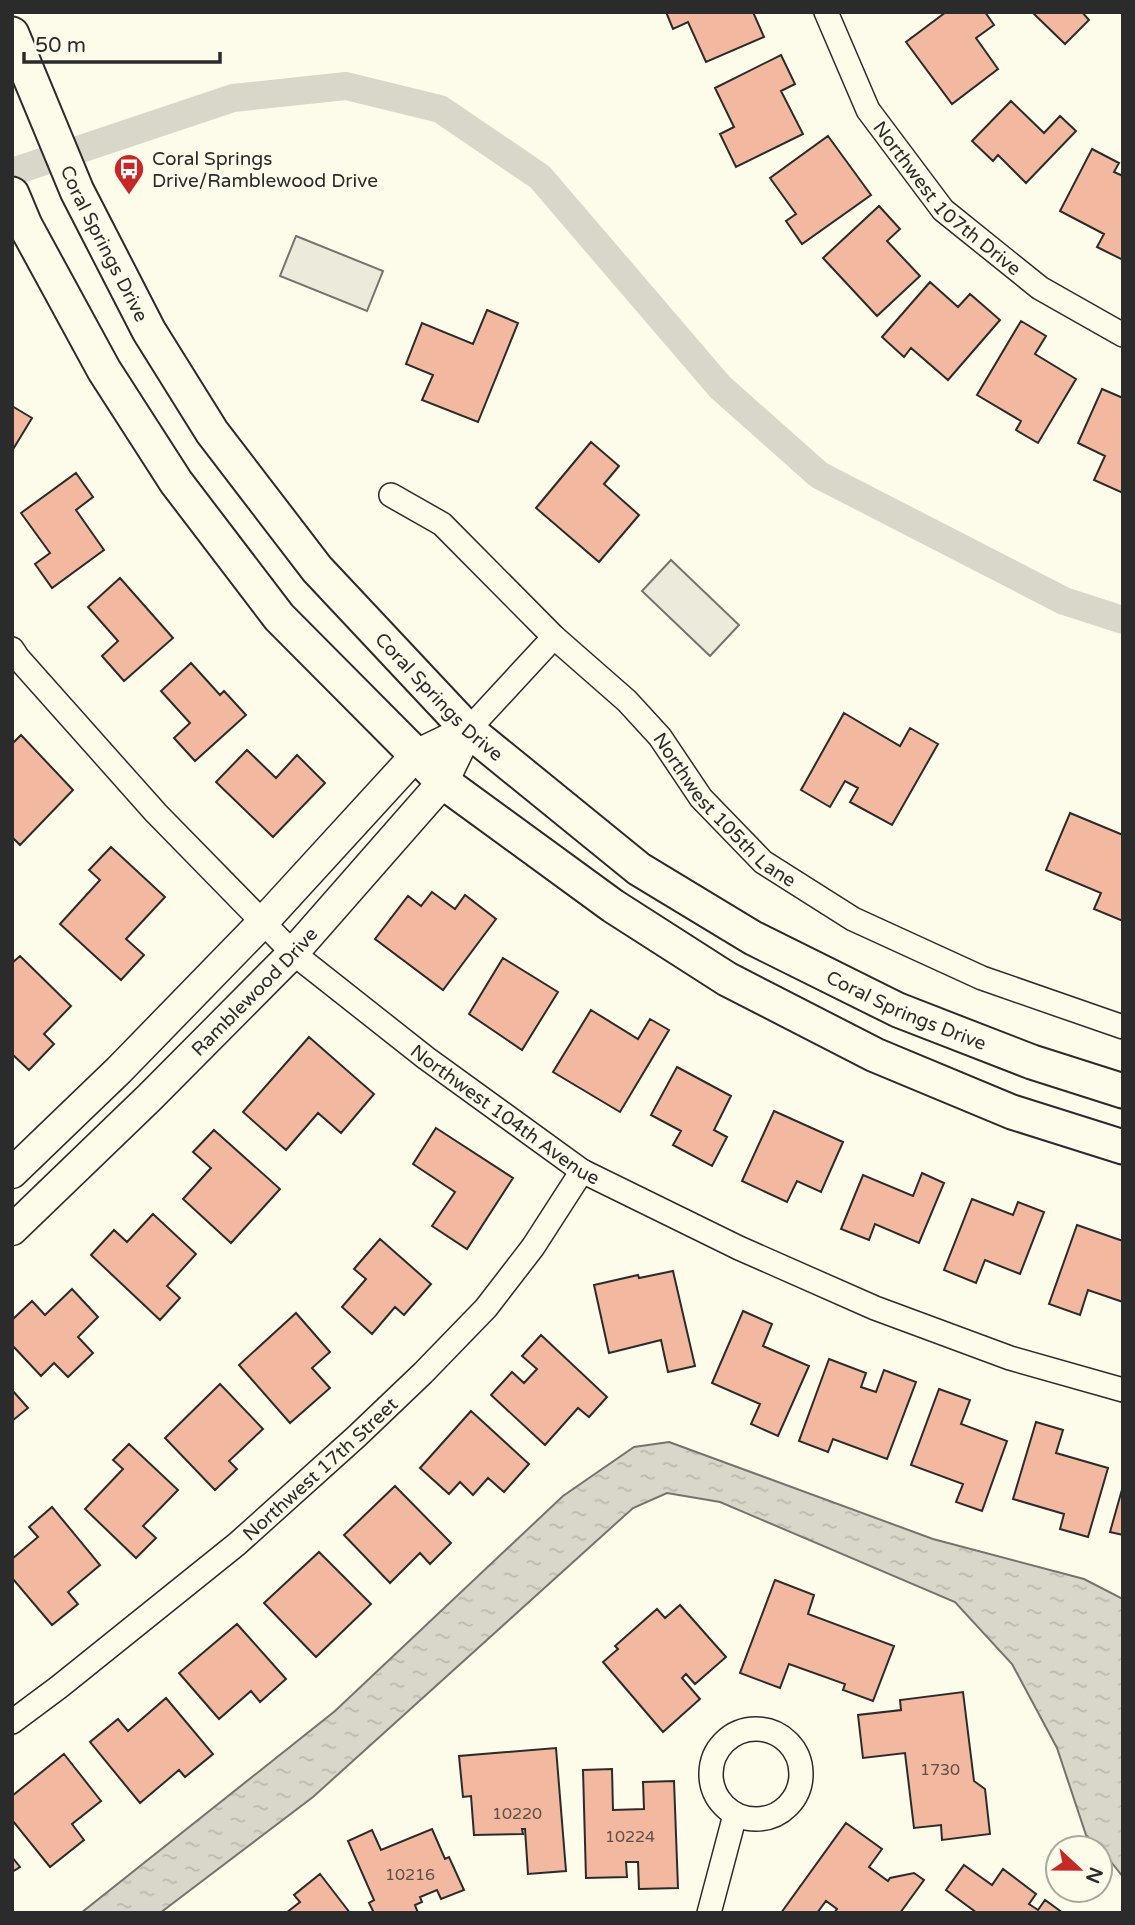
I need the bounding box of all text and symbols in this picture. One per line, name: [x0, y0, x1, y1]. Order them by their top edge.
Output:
scale bar: [24, 21, 220, 65]
text: 50 m: [35, 33, 86, 58]
street label: Northwest 107th Drive: [868, 117, 1025, 280]
place label: Coral Springs Drive/Ramblewood Drive: [152, 148, 378, 192]
bus stop icon: Coral Springs Drive/Ramblewood Drive: [112, 152, 146, 196]
street label: Coral Springs Drive: [56, 162, 152, 326]
street label: Coral Springs Drive: [370, 628, 507, 766]
street label: Northwest 105th Lane: [648, 729, 800, 892]
street label: Ramblewood Drive: [187, 923, 322, 1061]
street label: Coral Springs Drive: [822, 966, 989, 1055]
street label: Northwest 104th Avenue: [406, 1040, 603, 1190]
street label: Northwest 17th Street: [239, 1393, 402, 1545]
house number: 1730: [920, 1760, 960, 1780]
house number: 10220: [492, 1804, 542, 1824]
house number: 10224: [605, 1827, 655, 1847]
north arrow: [1044, 1834, 1114, 1904]
text: N: [1081, 1864, 1107, 1886]
house number: 10216: [385, 1865, 435, 1885]

